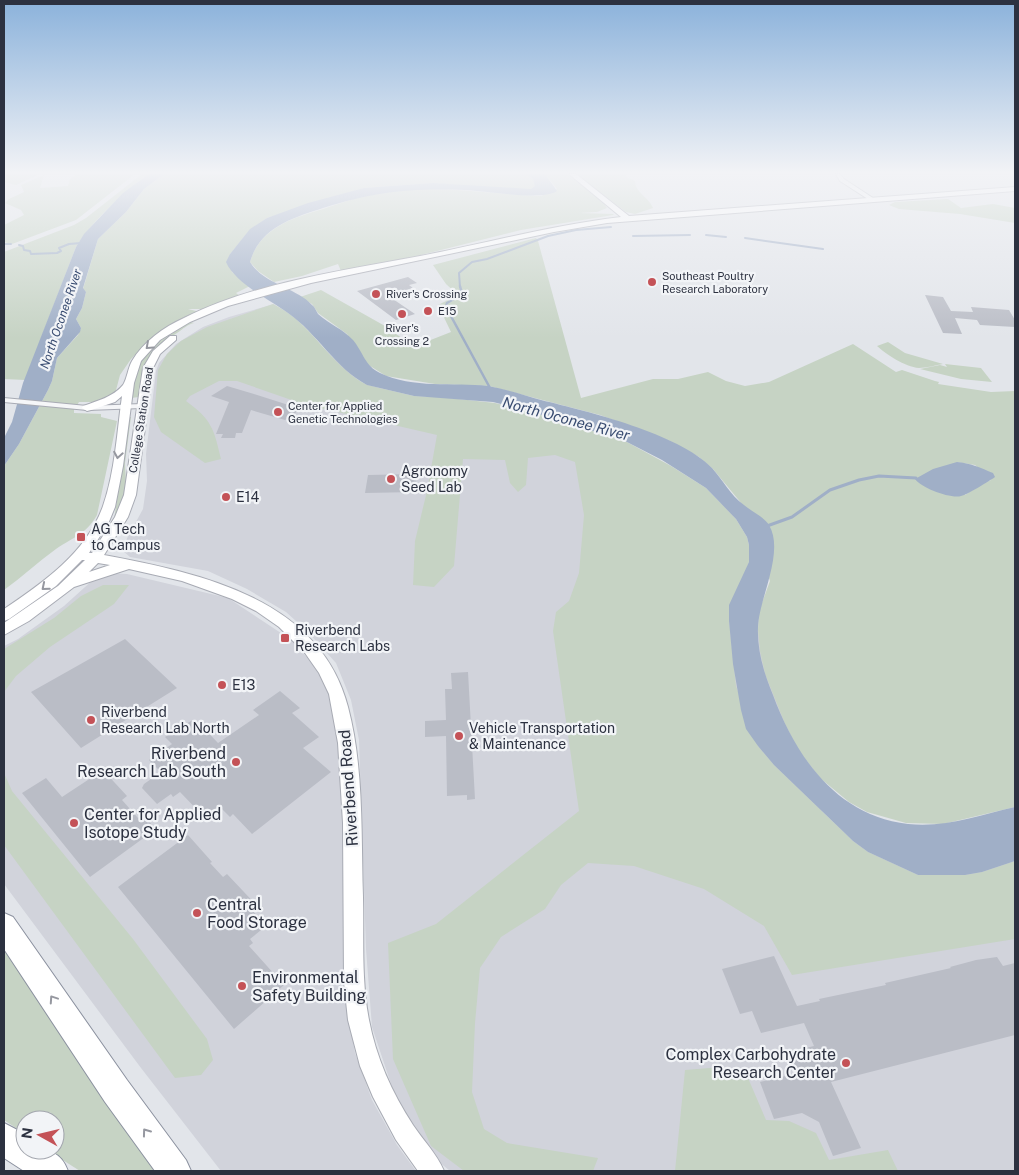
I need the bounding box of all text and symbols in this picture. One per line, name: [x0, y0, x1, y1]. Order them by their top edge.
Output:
water label: North Oconee River: [37, 267, 85, 371]
place label: Southeast Poultry Research Laboratory: [662, 270, 768, 295]
marker: Southeast Poultry Research Laboratory: [646, 276, 658, 288]
marker: River's Crossing: [370, 288, 382, 300]
place label: River's Crossing: [386, 288, 467, 300]
marker: E15: [422, 305, 434, 317]
place label: E15: [438, 305, 456, 317]
marker: River's Crossing 2: [396, 308, 408, 320]
place label: River's Crossing 2: [375, 322, 430, 347]
one-way arrow: [146, 340, 155, 349]
street label: College Station Road: [127, 366, 155, 474]
water label: North Oconee River: [501, 393, 632, 444]
place label: Center for Applied Genetic Technologies: [288, 400, 398, 425]
marker: Center for Applied Genetic Technologies: [272, 406, 284, 418]
one-way arrow: [114, 451, 124, 460]
place label: Agronomy Seed Lab: [401, 463, 469, 495]
marker: Agronomy Seed Lab: [385, 473, 397, 485]
place label: E14: [236, 489, 259, 505]
marker: E14: [220, 491, 232, 503]
place label: AG Tech to Campus: [91, 521, 160, 553]
marker: AG Tech to Campus: [75, 531, 87, 543]
one-way arrow: [41, 581, 50, 590]
place label: Riverbend Research Labs: [295, 622, 390, 654]
marker: Riverbend Research Labs: [279, 632, 291, 644]
place label: E13: [232, 677, 255, 693]
marker: E13: [216, 679, 228, 691]
place label: Riverbend Research Lab North: [101, 704, 230, 736]
marker: Riverbend Research Lab North: [85, 714, 97, 726]
place label: Vehicle Transportation & Maintenance: [469, 720, 615, 752]
street label: Riverbend Road: [335, 729, 362, 847]
marker: Vehicle Transportation & Maintenance: [453, 730, 465, 742]
place label: Riverbend Research Lab South: [77, 744, 226, 781]
marker: Riverbend Research Lab South: [230, 756, 242, 768]
place label: Center for Applied Isotope Study: [84, 805, 221, 842]
marker: Center for Applied Isotope Study: [68, 817, 80, 829]
place label: Central Food Storage: [207, 895, 307, 932]
marker: Central Food Storage: [191, 907, 203, 919]
place label: Environmental Safety Building: [252, 968, 366, 1005]
marker: Environmental Safety Building: [236, 980, 248, 992]
one-way arrow: [50, 995, 59, 1004]
place label: Complex Carbohydrate Research Center: [666, 1045, 836, 1082]
marker: Complex Carbohydrate Research Center: [840, 1057, 852, 1069]
north arrow: [15, 1110, 65, 1160]
text: N: [18, 1127, 36, 1140]
one-way arrow: [143, 1128, 152, 1138]

